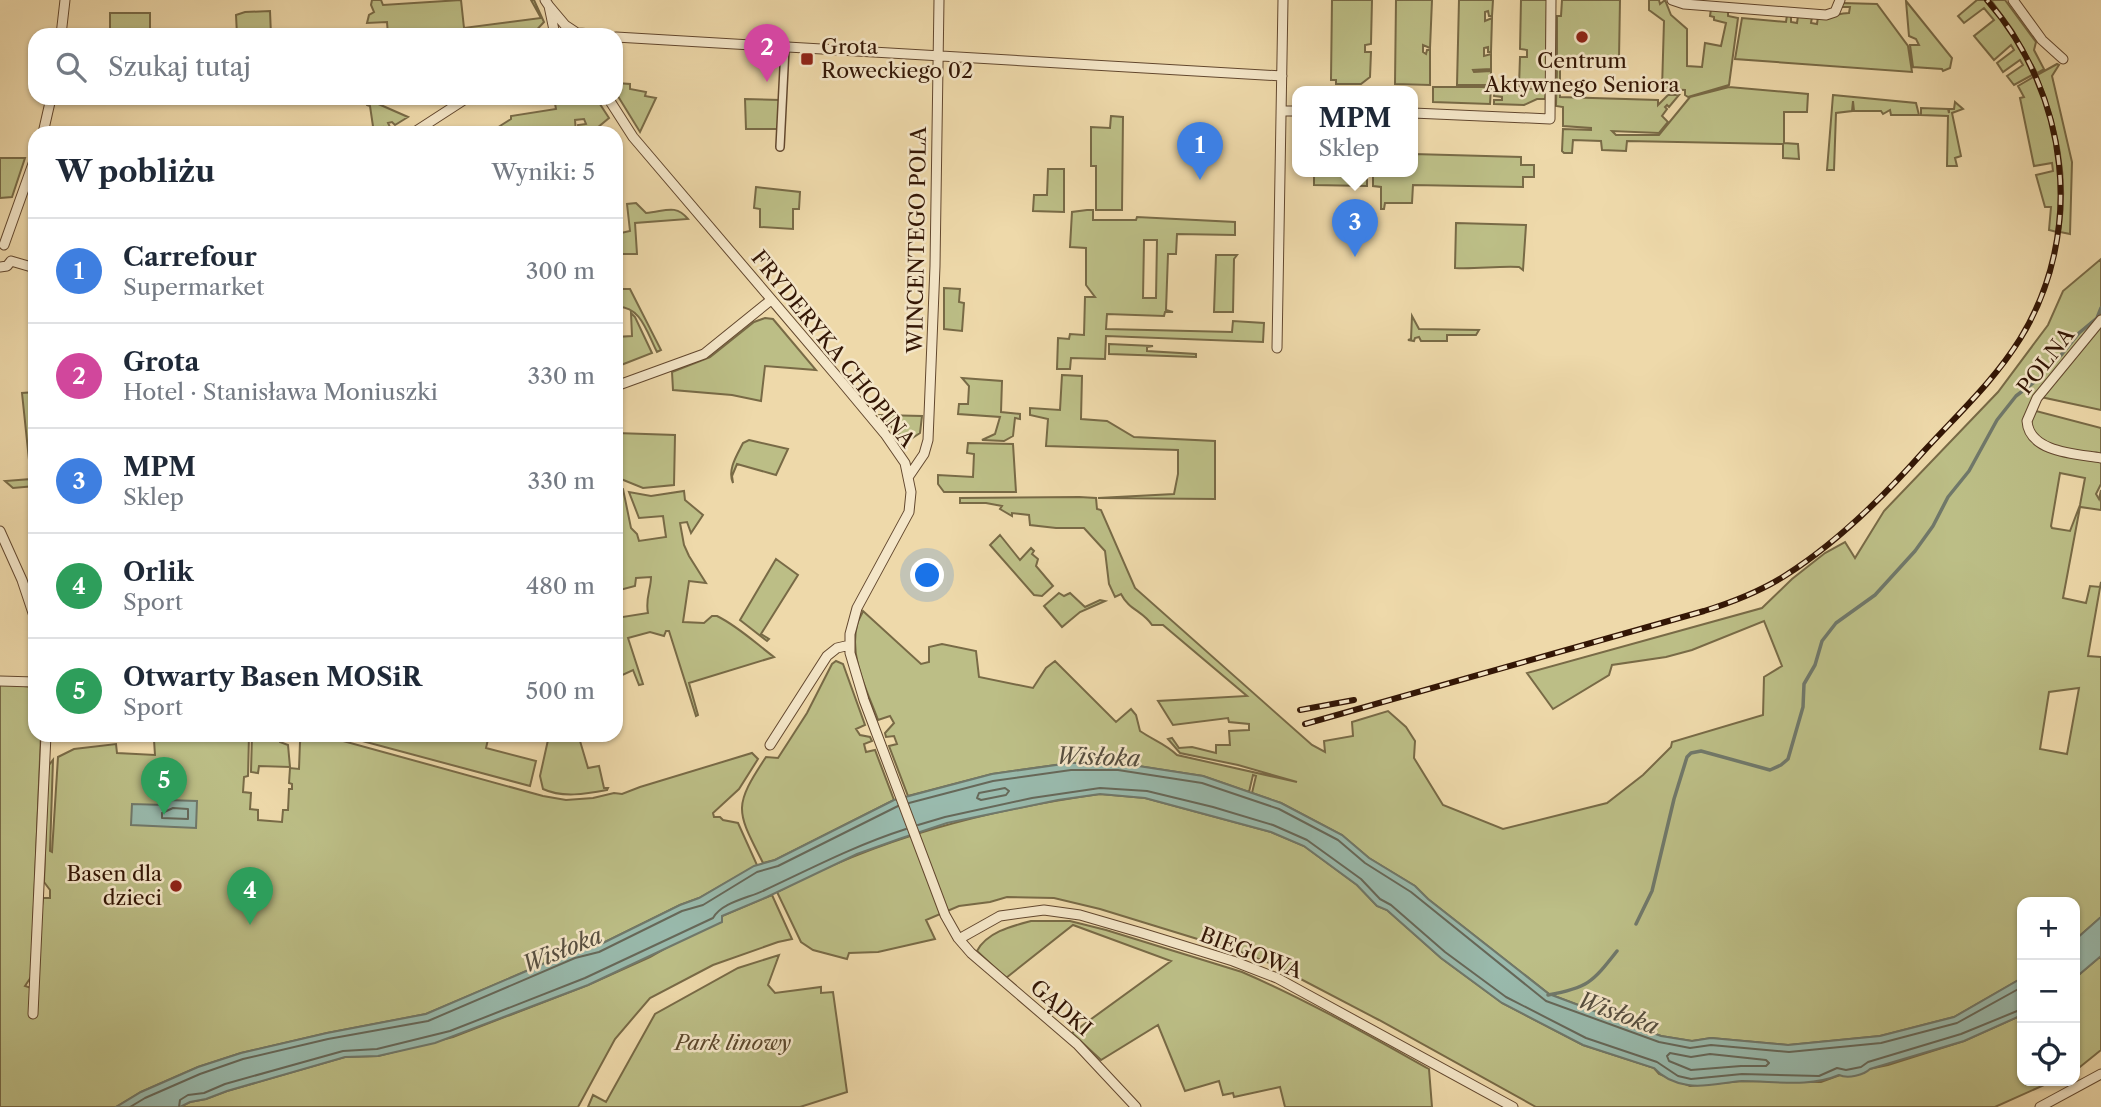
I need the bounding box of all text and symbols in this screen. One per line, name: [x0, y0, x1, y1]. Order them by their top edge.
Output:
pin: 2: [744, 24, 790, 82]
search box: [28, 28, 623, 105]
marker: Centrum Aktywnego Seniora: [1574, 29, 1590, 45]
place label: Grota Roweckiego 02: [821, 34, 973, 83]
icon: search: [52, 48, 90, 86]
place label: Centrum Aktywnego Seniora: [1483, 48, 1680, 97]
text: Szukaj tutaj: [108, 51, 251, 83]
marker: Grota Roweckiego 02: [799, 51, 815, 67]
popup: [1292, 86, 1418, 177]
text: MPM: [1319, 102, 1391, 134]
pin: 1: [1177, 122, 1223, 180]
street label: WINCENTEGO POLA: [902, 126, 931, 355]
text: Sklep: [1319, 134, 1380, 162]
text: W pobliżu: [56, 153, 215, 190]
text: Wyniki: 5: [491, 158, 595, 186]
pin: 3: [1332, 199, 1378, 257]
text: Carrefour: [123, 241, 257, 273]
street label: FRYDERYKA CHOPINA: [746, 245, 921, 452]
text: 1: [74, 257, 84, 285]
text: 300 m: [526, 257, 595, 285]
text: Supermarket: [123, 273, 264, 301]
street label: POLNA: [2012, 322, 2080, 399]
text: Grota: [123, 346, 199, 378]
text: 2: [72, 362, 86, 390]
text: 330 m: [528, 362, 595, 390]
text: Hotel · Stanisława Moniuszki: [123, 378, 438, 406]
text: MPM: [123, 451, 196, 483]
text: 3: [73, 467, 86, 495]
text: 330 m: [528, 467, 595, 495]
text: Sklep: [123, 483, 184, 511]
text: Orlik: [123, 556, 194, 588]
your location: [910, 558, 944, 592]
text: 4: [72, 572, 86, 600]
text: 480 m: [526, 572, 595, 600]
text: Sport: [123, 588, 183, 616]
text: Otwarty Basen MOSiR: [123, 661, 422, 693]
text: 5: [73, 677, 85, 705]
text: 500 m: [526, 677, 595, 705]
text: Sport: [123, 693, 183, 721]
water label: Wisłoka: [1055, 742, 1141, 772]
pin: 5: [141, 757, 187, 815]
place label: Basen dla dzieci: [67, 861, 163, 910]
pin: 4: [227, 867, 273, 925]
marker: Basen dla dzieci: [168, 878, 184, 894]
map controls: [2017, 897, 2080, 1086]
button: +: [2017, 897, 2080, 960]
water label: Wisłoka: [517, 921, 607, 979]
street label: BIEGOWA: [1196, 922, 1306, 984]
button: −: [2017, 960, 2080, 1023]
street label: GĄDKI: [1025, 974, 1097, 1041]
water label: Wisłoka: [1573, 985, 1663, 1041]
button: locate: [2017, 1023, 2080, 1086]
park label: Park linowy: [673, 1030, 792, 1055]

